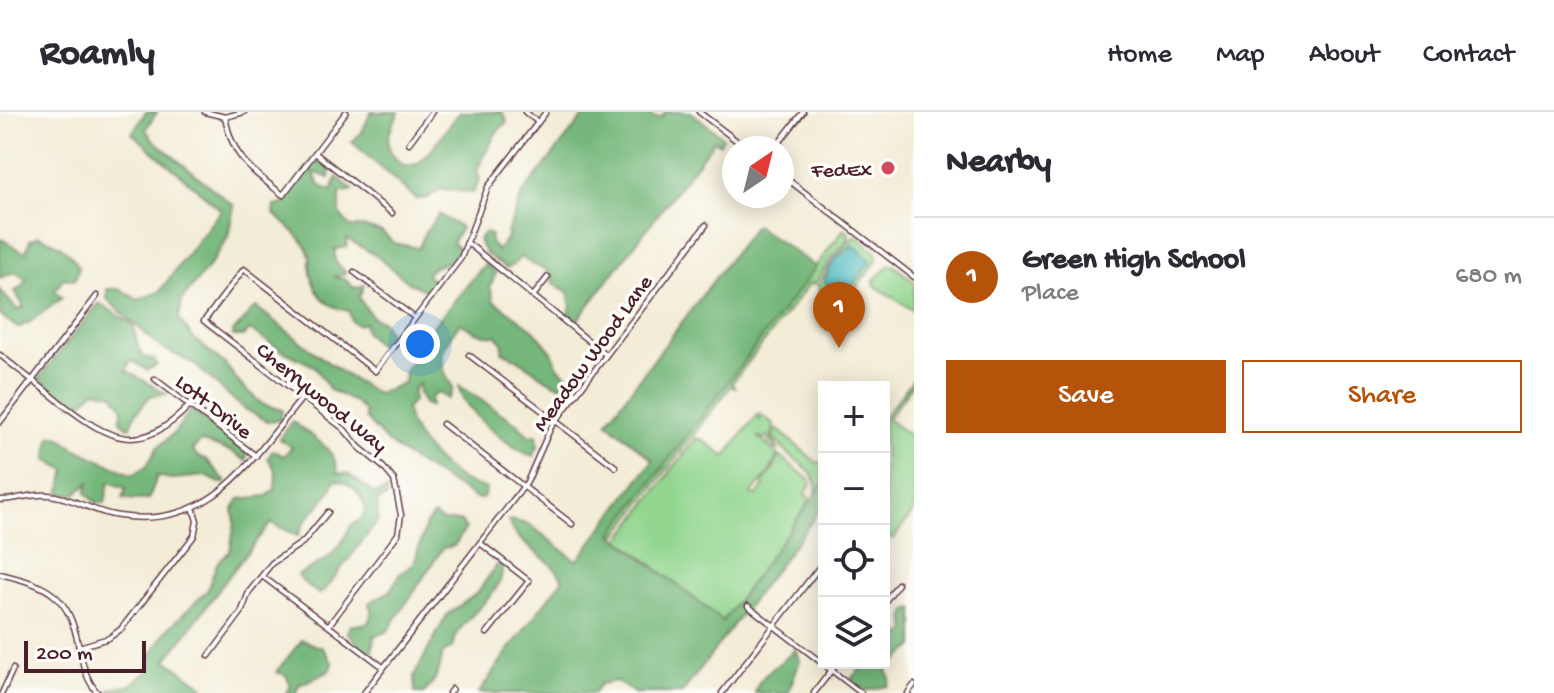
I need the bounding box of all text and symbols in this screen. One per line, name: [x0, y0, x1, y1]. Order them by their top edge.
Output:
text: Roamly: [40, 33, 155, 77]
text: Home: [1107, 39, 1172, 72]
text: Map: [1216, 39, 1265, 72]
text: About: [1309, 39, 1379, 72]
text: Contact: [1423, 39, 1514, 72]
north arrow: [722, 136, 794, 208]
text: Nearby: [946, 144, 1051, 184]
place label: FedEx: [810, 159, 872, 185]
marker: FedEx: [879, 159, 897, 177]
text: Green High School: [1022, 244, 1246, 279]
text: 1: [967, 262, 977, 293]
text: 680 m: [1455, 262, 1522, 293]
street label: Meadow Wood Lane: [529, 270, 660, 438]
text: Place: [1022, 279, 1079, 310]
pin: 1: [813, 282, 865, 348]
your location: [400, 324, 440, 364]
street label: Cherrywood Way: [250, 338, 391, 460]
button: Save: [946, 360, 1226, 433]
button: Share: [1242, 360, 1522, 433]
street label: Lott Drive: [169, 370, 257, 447]
map controls: [818, 381, 890, 669]
button: +: [818, 381, 890, 453]
button: −: [818, 453, 890, 525]
button: locate: [818, 525, 890, 597]
button: layers: [818, 597, 890, 669]
scale bar: [24, 637, 146, 673]
text: 200 m: [36, 642, 93, 668]

